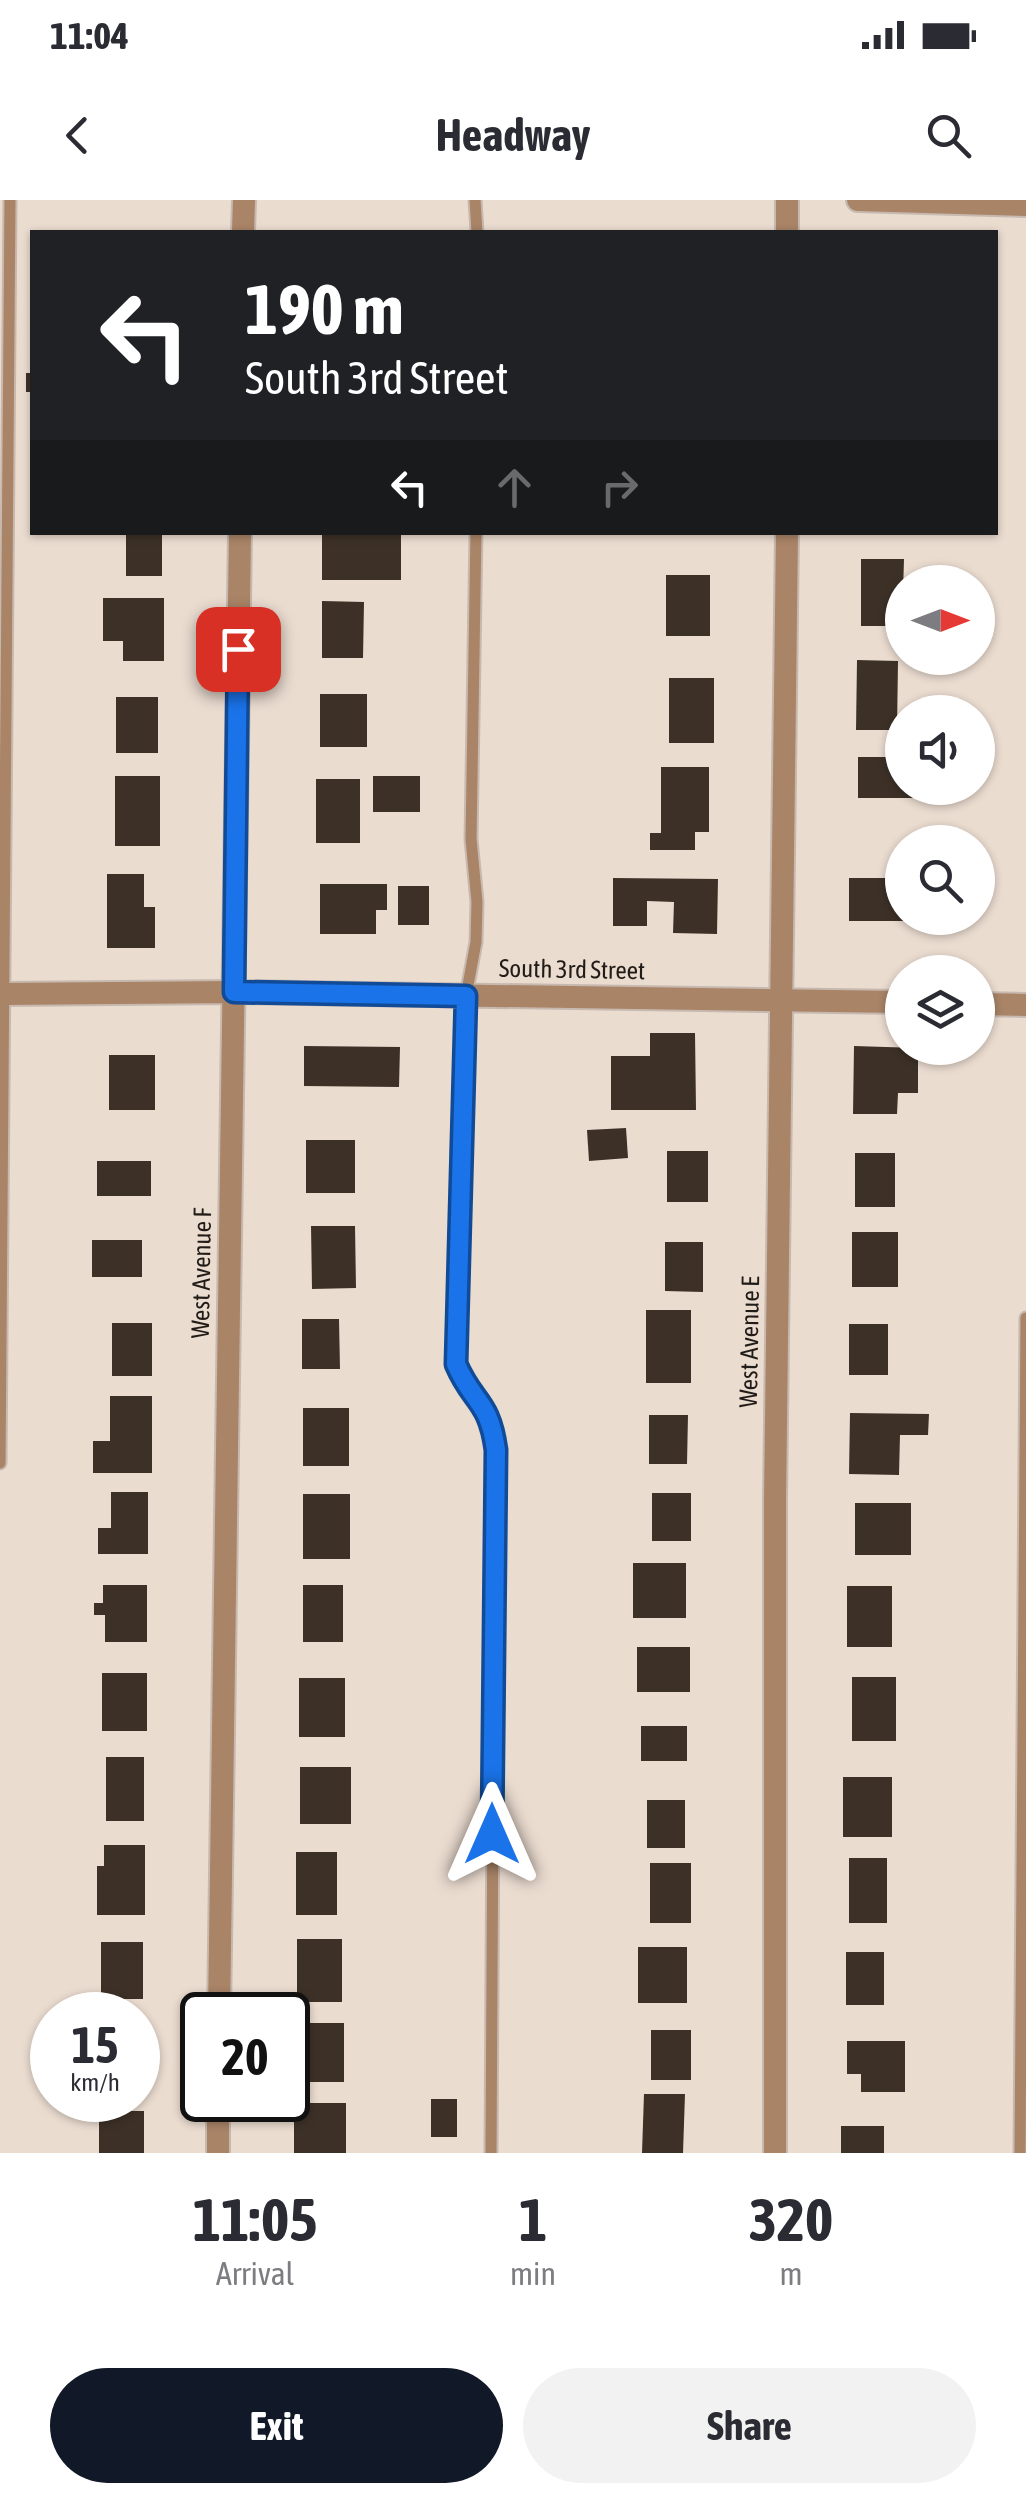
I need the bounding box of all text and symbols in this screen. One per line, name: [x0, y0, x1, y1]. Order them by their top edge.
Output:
text: 11:04: [50, 14, 129, 57]
icon: back: [50, 108, 105, 163]
icon: search: [921, 108, 976, 163]
text: Headway: [436, 109, 590, 161]
text: 190 m: [245, 269, 404, 349]
icon: left: [80, 270, 210, 400]
text: South 3rd Street: [245, 352, 508, 404]
icon: left: [382, 460, 437, 515]
icon: ahead: [487, 460, 542, 515]
icon: right: [592, 460, 647, 515]
north arrow: [885, 565, 995, 675]
map controls: [885, 565, 995, 1065]
pin: [196, 607, 281, 692]
icon: arrive: [211, 622, 266, 677]
button: sound: [885, 695, 995, 805]
button: search: [885, 825, 995, 935]
street label: South 3rd Street: [499, 954, 645, 984]
button: layers: [885, 955, 995, 1065]
street label: West Avenue F: [186, 1207, 216, 1339]
street label: West Avenue E: [734, 1276, 764, 1408]
position arrow: [440, 1782, 544, 1886]
speed limit sign: 20: [180, 1992, 310, 2122]
text: 15: [71, 2016, 118, 2074]
text: km/h: [70, 2068, 120, 2096]
text: 11:05: [193, 2185, 317, 2254]
text: 1: [519, 2185, 547, 2254]
text: 320: [749, 2185, 833, 2254]
text: Arrival: [216, 2255, 294, 2292]
text: min: [510, 2255, 556, 2292]
text: m: [779, 2255, 803, 2292]
button: Exit: [50, 2368, 503, 2483]
button: Share: [523, 2368, 976, 2483]

